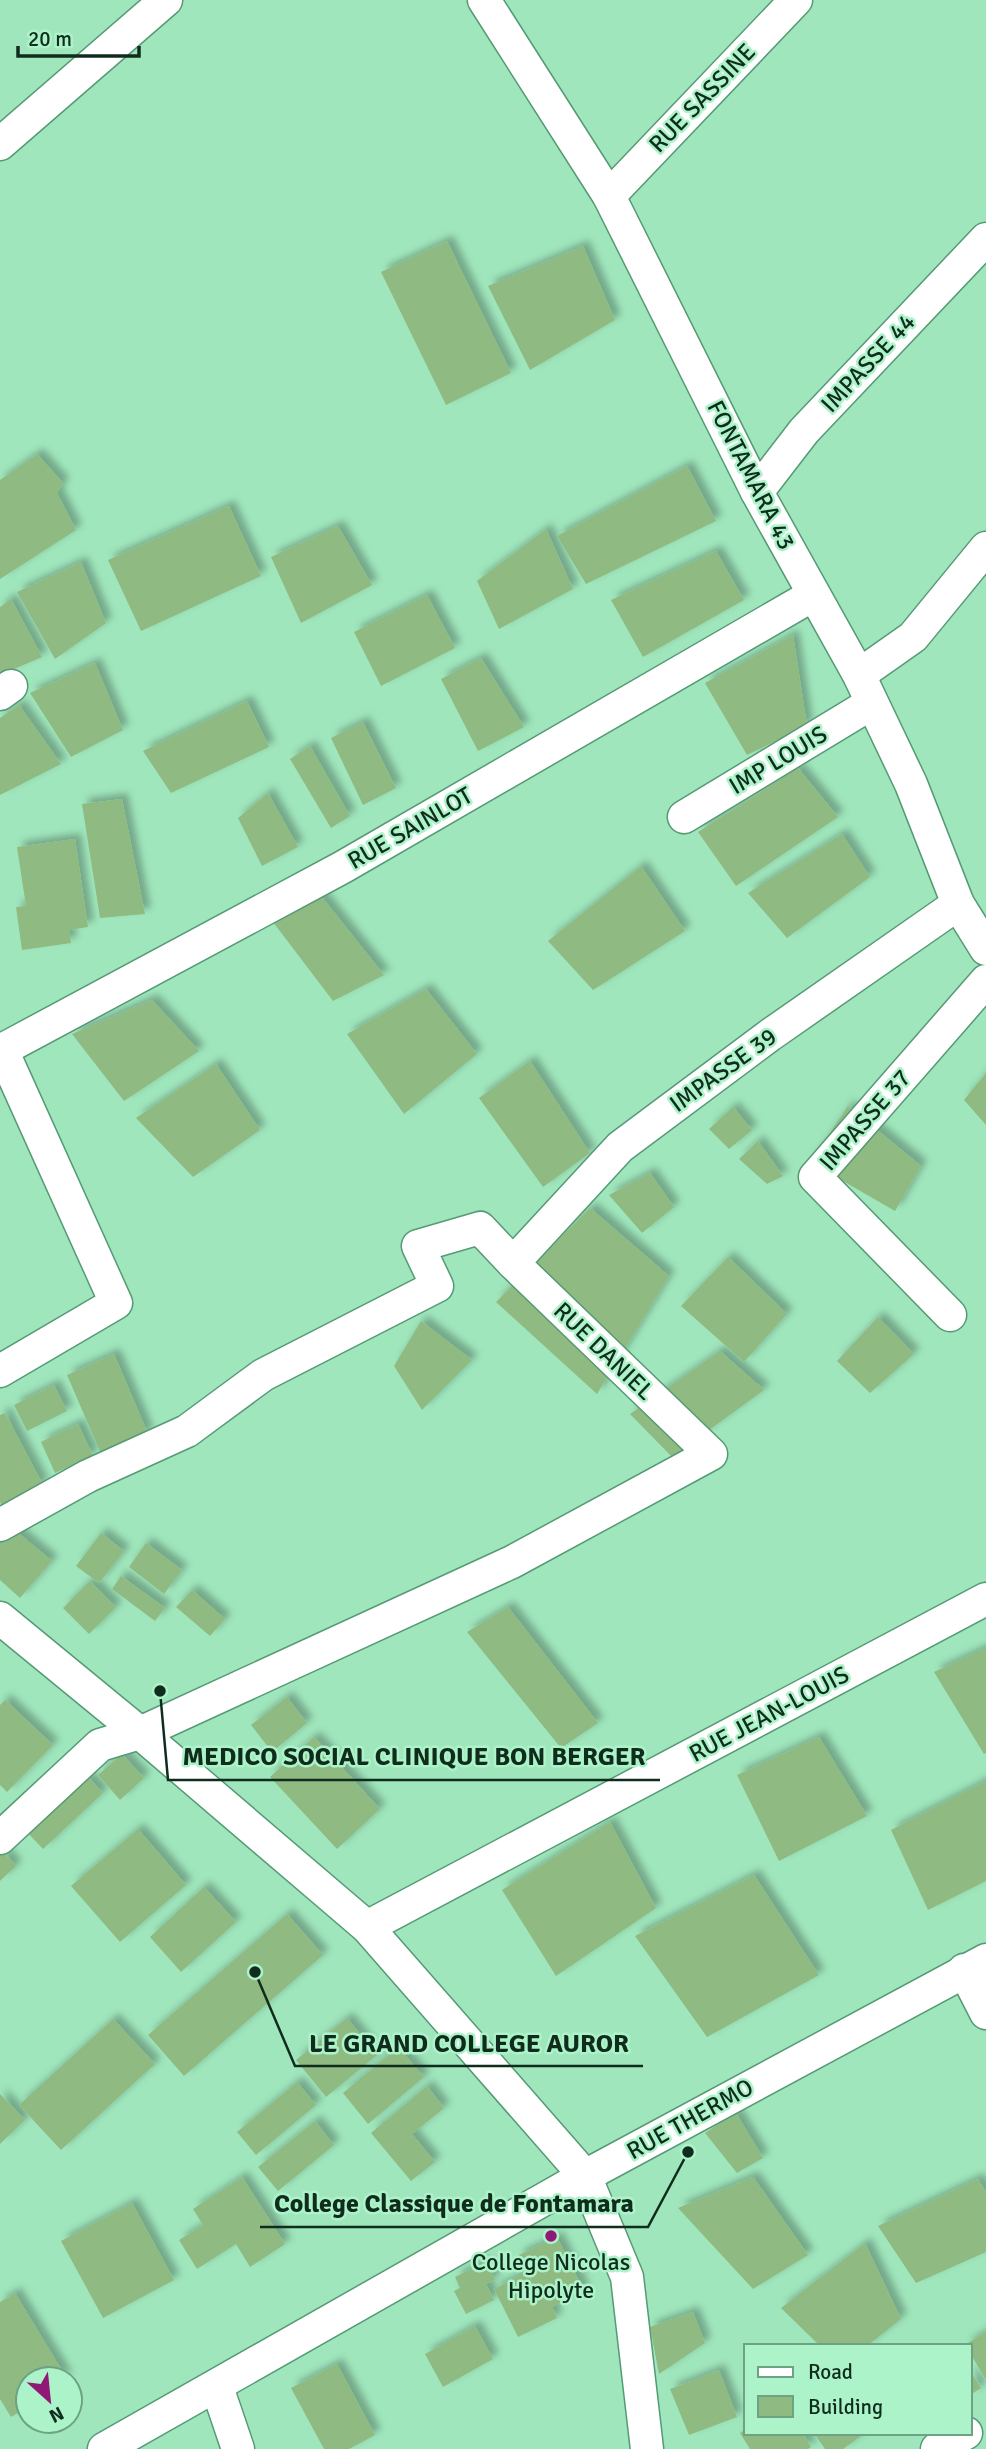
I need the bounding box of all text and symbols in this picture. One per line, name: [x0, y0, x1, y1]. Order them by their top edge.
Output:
scale bar: [18, 14, 138, 58]
text: 20 m: [28, 26, 72, 52]
street label: RUE SASSINE: [642, 37, 762, 159]
street label: IMPASSE 44: [815, 307, 922, 419]
street label: FONTAMARA 43: [700, 395, 802, 555]
street label: IMP LOUIS: [723, 719, 833, 801]
street label: RUE SAINLOT: [342, 780, 478, 876]
street label: IMPASSE 39: [664, 1021, 782, 1119]
street label: IMPASSE 37: [813, 1063, 917, 1177]
street label: RUE DANIEL: [547, 1296, 661, 1406]
street label: RUE JEAN-LOUIS: [684, 1659, 854, 1769]
callout: MEDICO SOCIAL CLINIQUE BON BERGER: [168, 1733, 660, 1780]
text: MEDICO SOCIAL CLINIQUE BON BERGER: [182, 1741, 646, 1773]
callout: LE GRAND COLLEGE AUROR: [295, 2019, 643, 2066]
text: LE GRAND COLLEGE AUROR: [309, 2028, 629, 2060]
street label: RUE THERMO: [621, 2072, 759, 2166]
callout: College Classique de Fontamara: [260, 2180, 648, 2227]
text: College Classique de Fontamara: [274, 2188, 634, 2220]
marker: College Nicolas Hipolyte: [543, 2228, 559, 2244]
place label: College Nicolas Hipolyte: [472, 2247, 630, 2305]
legend: [744, 2344, 972, 2435]
text: Road: [808, 2359, 853, 2385]
north arrow: [14, 2365, 84, 2435]
text: Building: [808, 2394, 883, 2420]
text: N: [45, 2401, 68, 2428]

